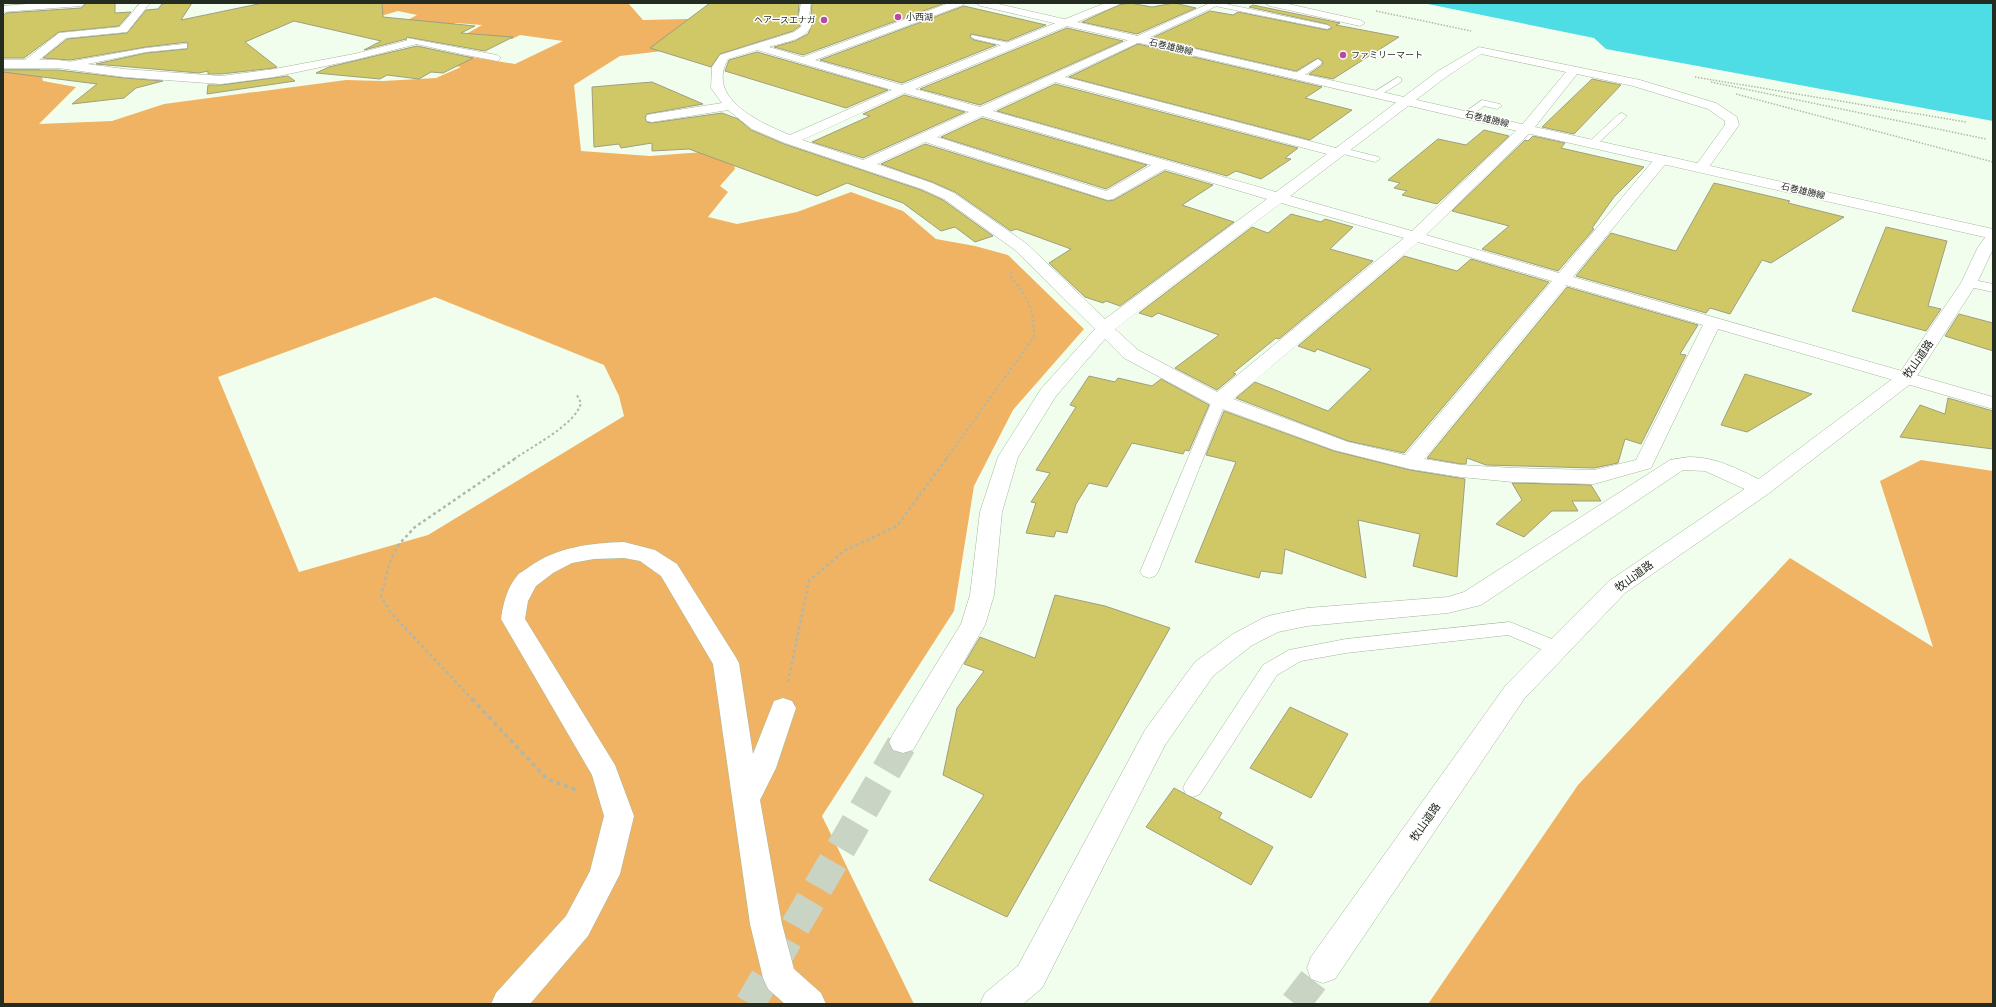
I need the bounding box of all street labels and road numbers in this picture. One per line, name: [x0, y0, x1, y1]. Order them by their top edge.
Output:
street label: 石巻雄勝線: [1148, 36, 1195, 57]
street label: 石巻雄勝線: [1464, 108, 1511, 129]
street label: 石巻雄勝線: [1780, 180, 1827, 201]
street label: 牧山道路: [1900, 337, 1936, 380]
street label: 牧山道路: [1612, 557, 1655, 594]
street label: 牧山道路: [1407, 800, 1443, 843]

